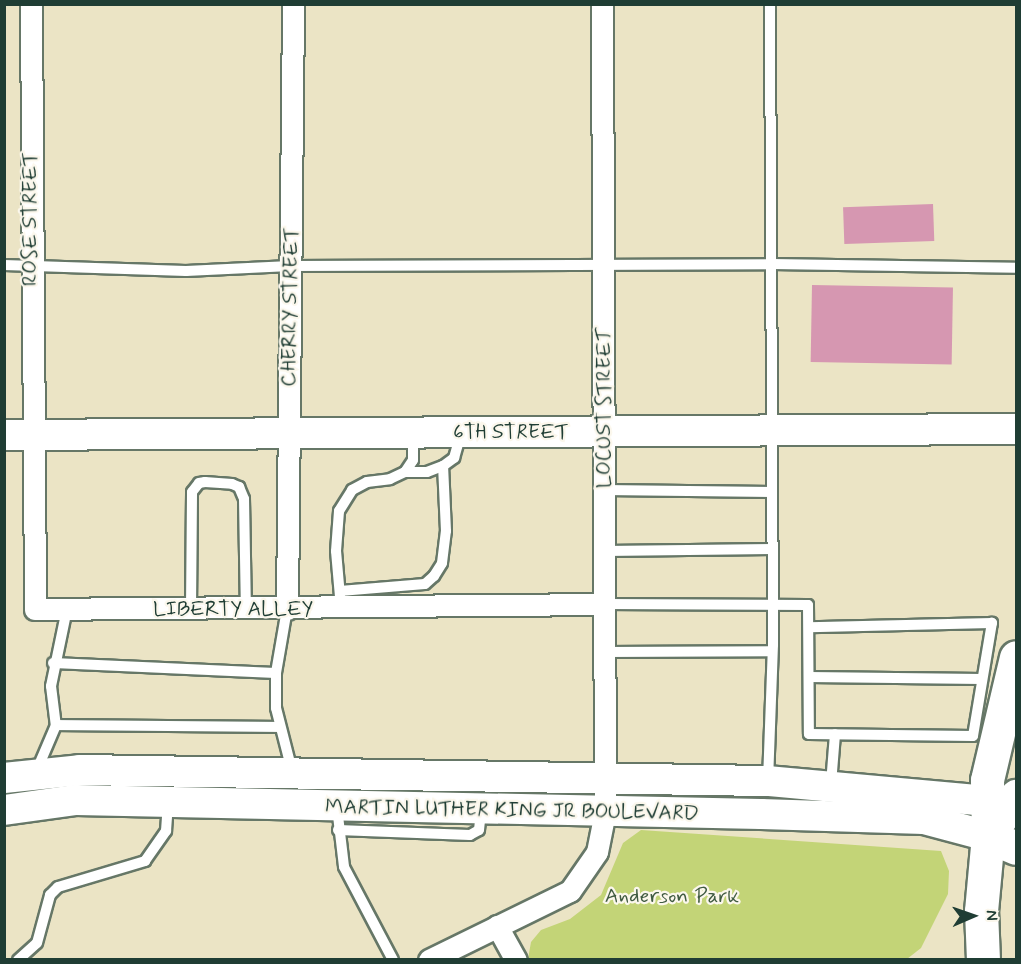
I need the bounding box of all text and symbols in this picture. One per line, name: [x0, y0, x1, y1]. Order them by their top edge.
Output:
street label: ROSE STREET: [17, 151, 43, 287]
street label: CHERRY STREET: [276, 226, 304, 388]
street label: LOCUST STREET: [591, 327, 617, 489]
street label: 6TH STREET: [452, 419, 570, 445]
street label: LIBERTY ALLEY: [154, 596, 312, 622]
street label: MARTIN LUTHER KING JR BOULEVARD: [320, 794, 704, 826]
park label: Anderson Park: [607, 883, 737, 909]
north arrow: [943, 886, 1003, 946]
text: N: [981, 910, 1002, 921]

